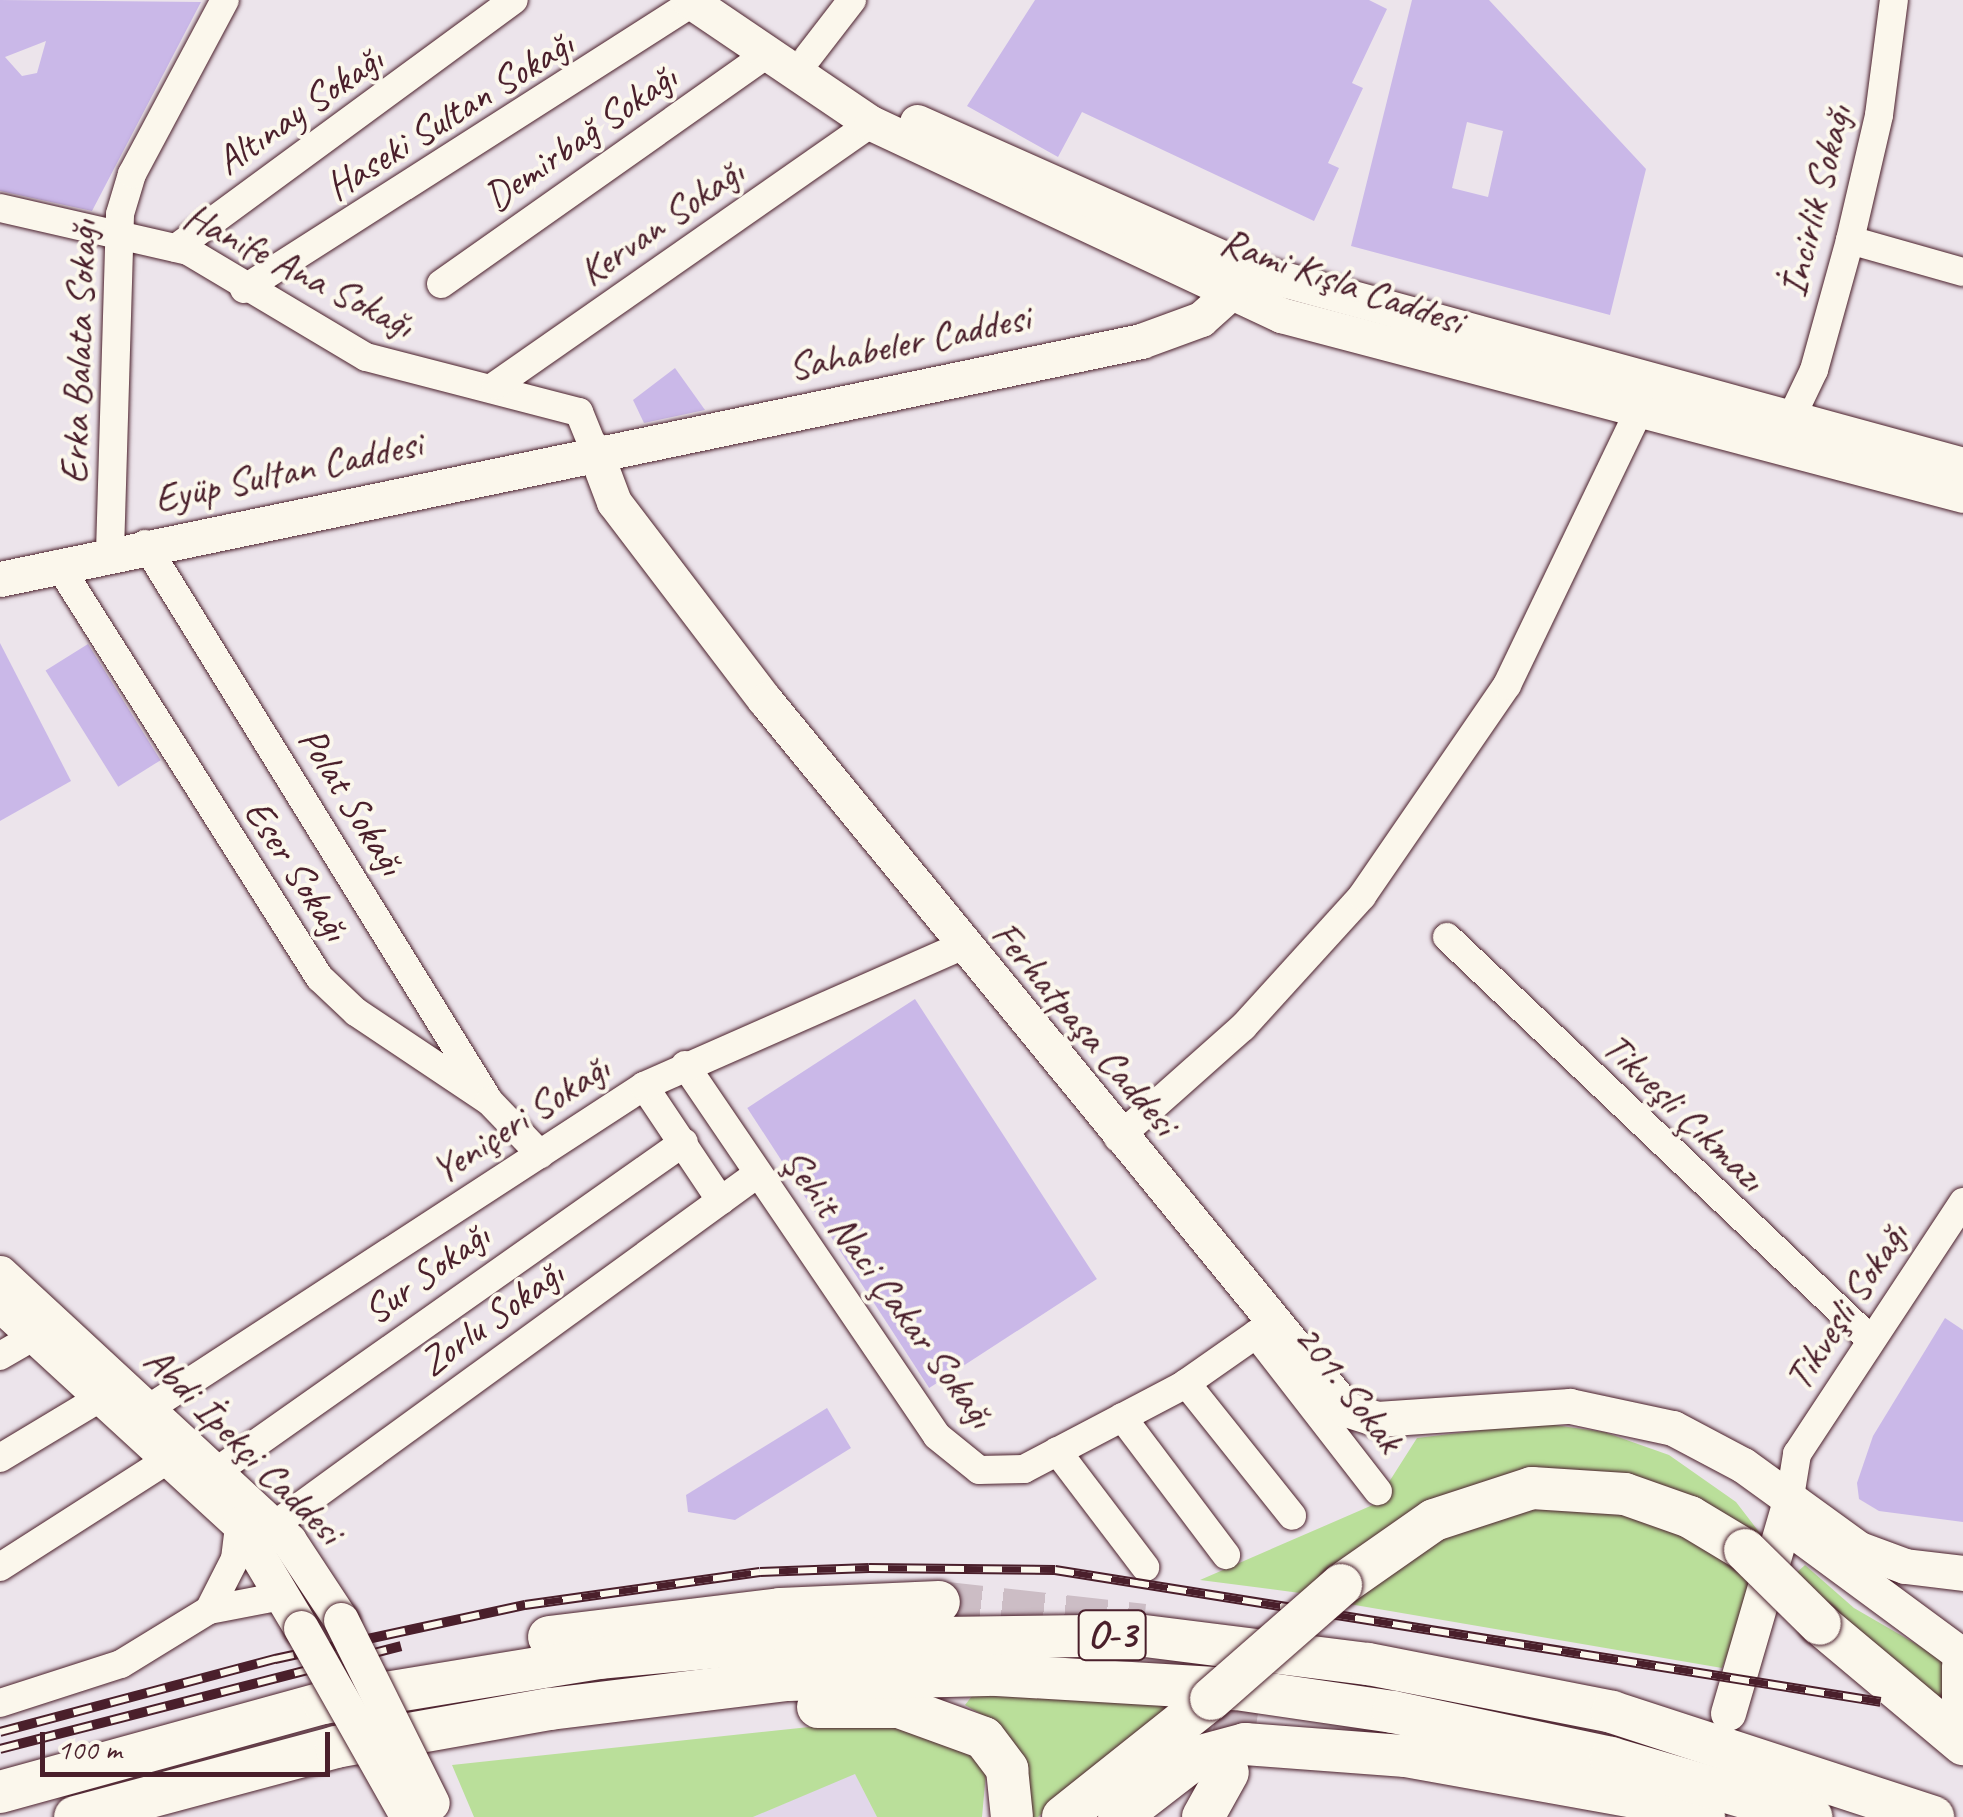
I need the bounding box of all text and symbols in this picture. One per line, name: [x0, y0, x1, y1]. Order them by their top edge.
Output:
street label: Haseki Sultan Sokağı: [317, 20, 581, 210]
street label: Altınay Sokağı: [207, 35, 391, 185]
street label: Demirbağ Sokağı: [475, 53, 685, 221]
street label: İncirlik Sokağı: [1768, 101, 1862, 301]
street label: Kervan Sokağı: [570, 148, 752, 296]
street label: Hanife Ana Sokağı: [177, 192, 421, 348]
street label: Rami Kışla Caddesi: [1214, 217, 1470, 345]
street label: Erka Balata Sokağı: [49, 220, 107, 484]
street label: Sahabeler Caddesi: [783, 293, 1035, 391]
street label: Eyüp Sultan Caddesi: [149, 419, 427, 523]
street label: Polat Sokağı: [289, 719, 415, 883]
street label: Eser Sokağı: [234, 791, 360, 949]
street label: Ferhatpaşa Caddesi: [981, 910, 1189, 1146]
street label: Tikveşli Çıkmazı: [1593, 1023, 1775, 1201]
street label: Yeniçeri Sokağı: [423, 1044, 617, 1194]
street label: Şehit Naci Çakar Sokağı: [771, 1140, 1005, 1436]
street label: Sur Sokağı: [354, 1212, 498, 1334]
street label: Tikveşli Sokağı: [1774, 1213, 1918, 1399]
street label: Zorlu Sokağı: [410, 1250, 572, 1386]
street label: 201. Sokak: [1284, 1314, 1414, 1462]
street label: Abdi İpekçi Caddesi: [134, 1335, 354, 1555]
road number: O-3: [1077, 1602, 1147, 1668]
scale bar: [45, 1712, 335, 1774]
text: 100 m: [57, 1730, 122, 1768]

